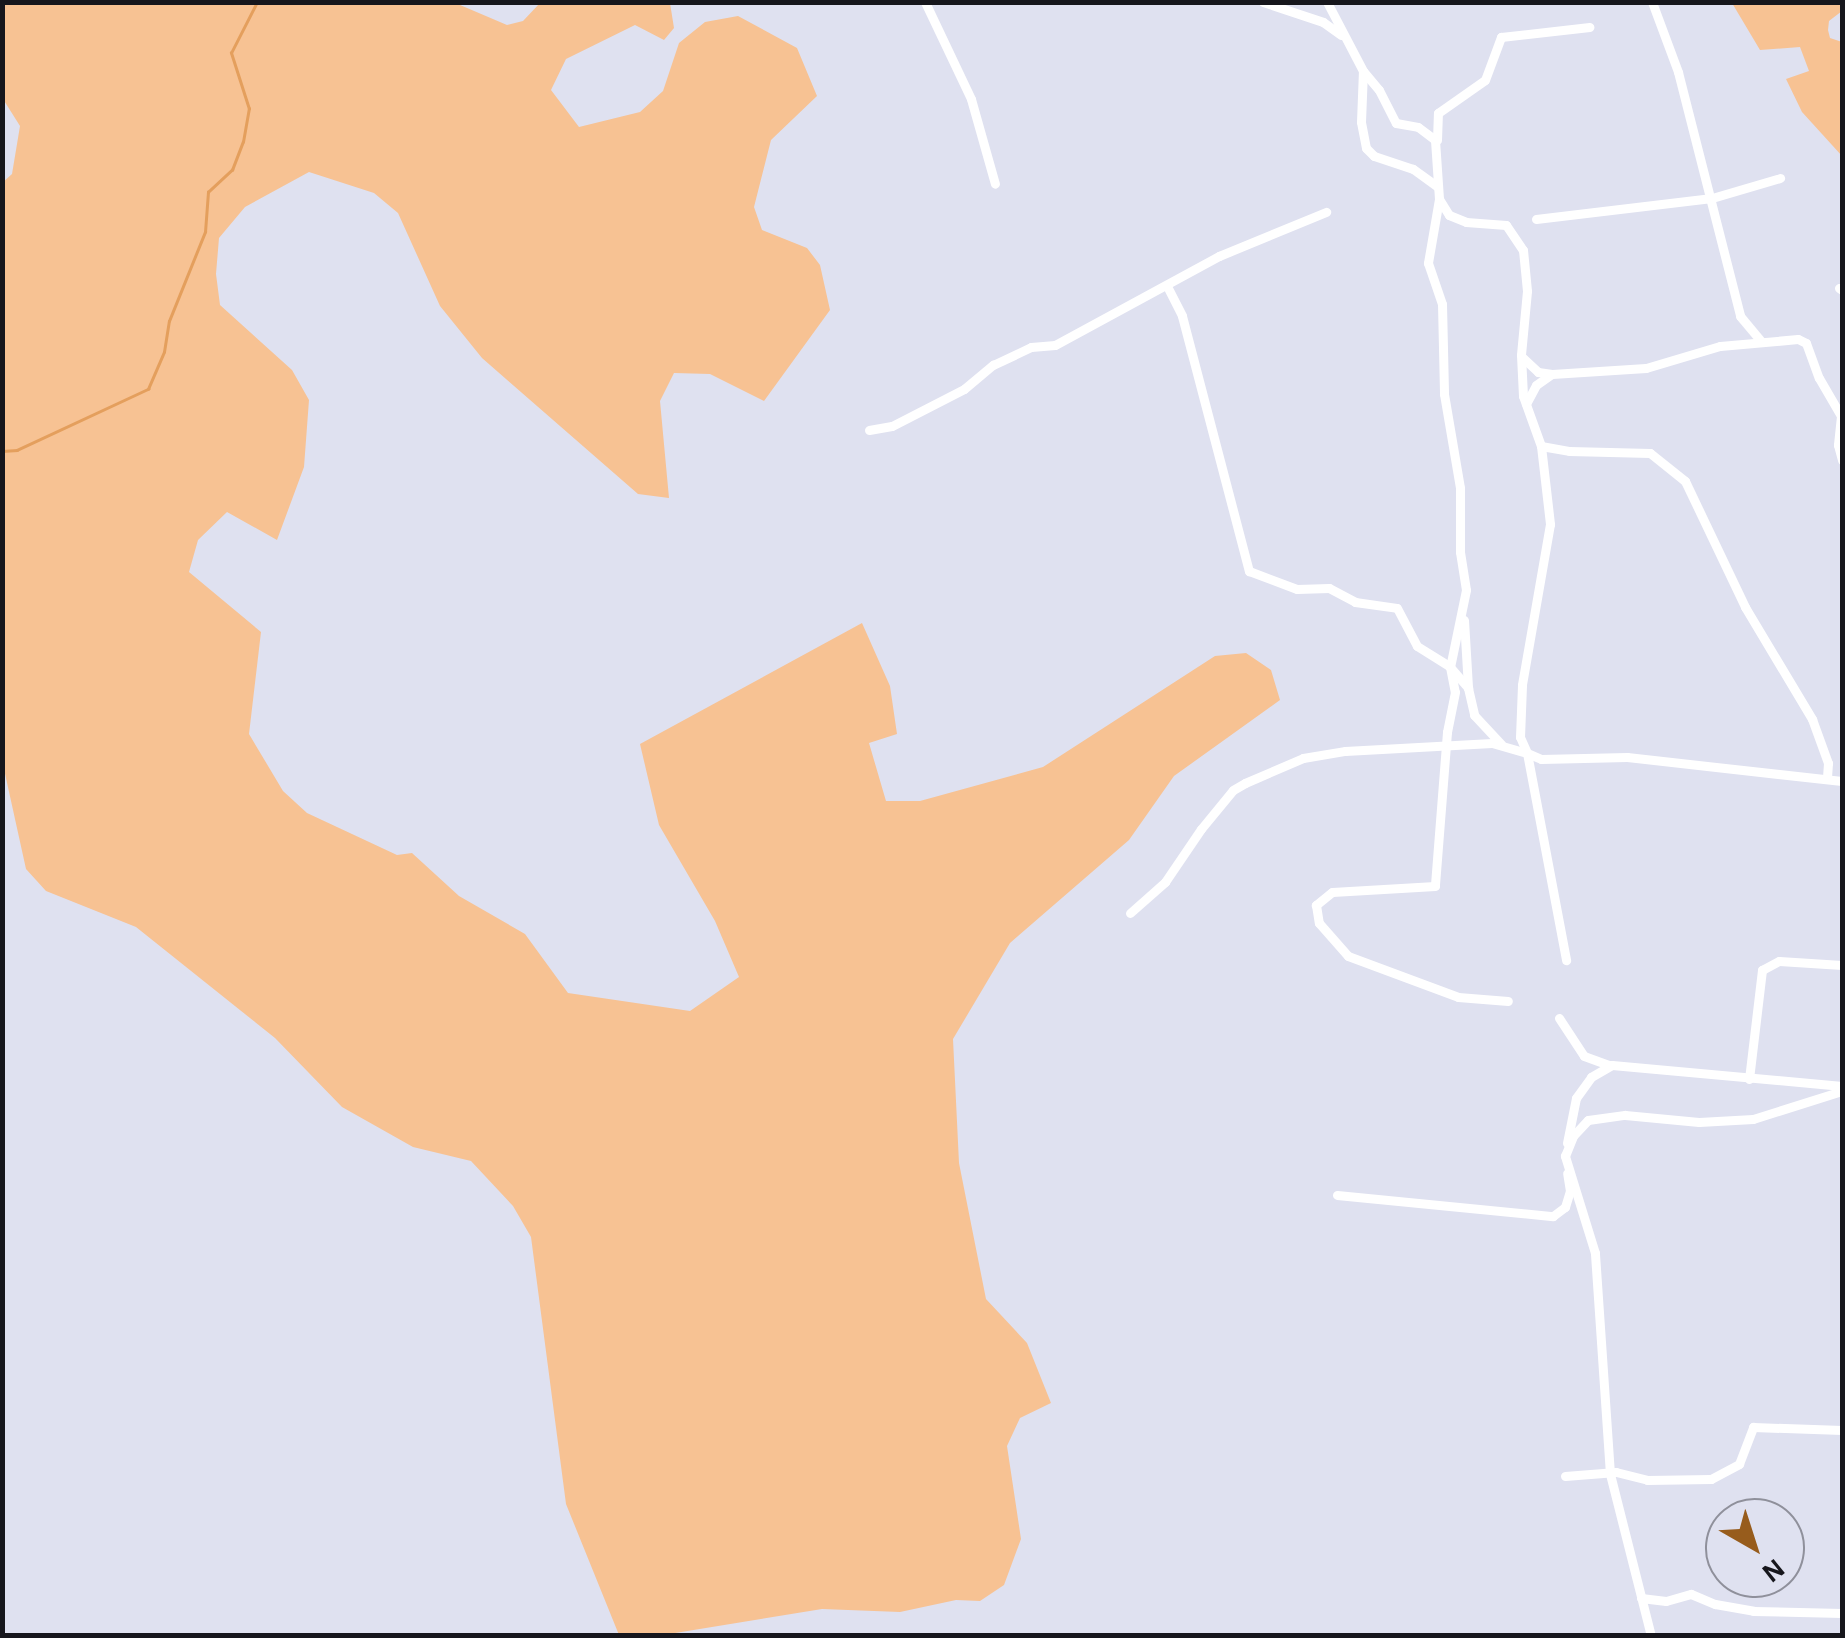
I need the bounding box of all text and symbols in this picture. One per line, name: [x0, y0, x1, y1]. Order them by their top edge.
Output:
north arrow: [1705, 1498, 1805, 1598]
text: N: [1756, 1553, 1789, 1587]

